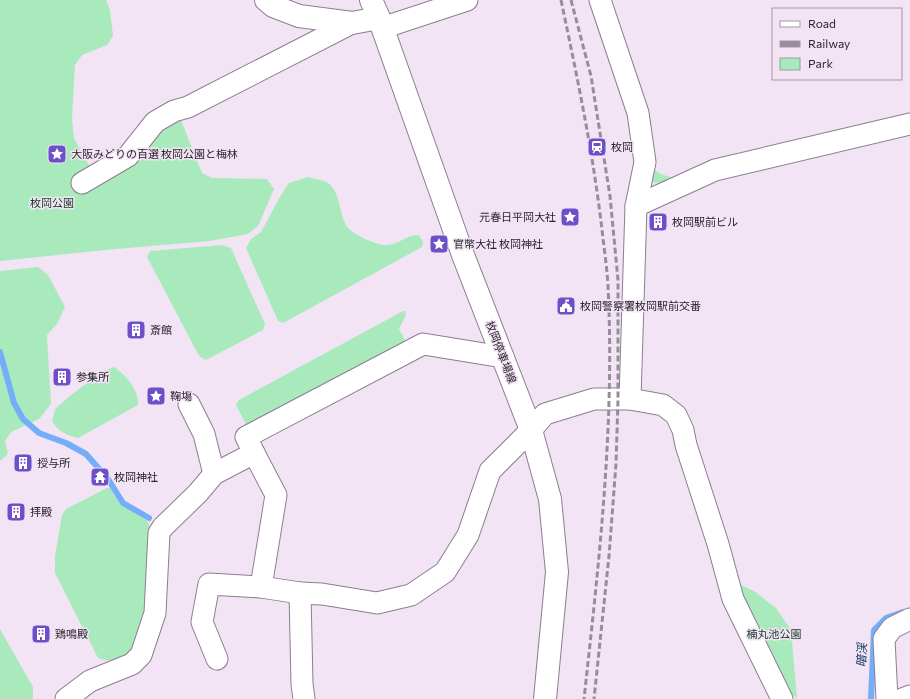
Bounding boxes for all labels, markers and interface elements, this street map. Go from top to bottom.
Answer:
legend [772,8,902,80]
text: Road [808,16,836,30]
text: Railway [808,36,850,50]
text: Park [808,56,834,70]
station icon: 枚岡 [586,136,608,158]
place label: 枚岡 [611,140,633,153]
place icon: 大阪みどりの百選 枚岡公園と梅林 [46,143,68,165]
place label: 大阪みどりの百選 枚岡公園と梅林 [71,147,238,160]
park label: 枚岡公園 [30,196,74,209]
place icon: 元春日平岡大社 [559,206,581,228]
place label: 元春日平岡大社 [479,210,556,223]
building icon: 枚岡駅前ビル [647,211,669,233]
place label: 枚岡駅前ビル [672,215,738,228]
place icon: 官幣大社 枚岡神社 [428,233,450,255]
place label: 官幣大社 枚岡神社 [453,237,543,250]
public building icon: 枚岡警察署枚岡駅前交番 [555,295,577,317]
place label: 枚岡警察署枚岡駅前交番 [580,299,701,312]
building icon: 斎館 [125,319,147,341]
street label: 枚岡停車場線 [484,319,519,385]
place label: 斎館 [150,323,172,336]
building icon: 参集所 [51,366,73,388]
place label: 参集所 [76,370,110,383]
place icon: 鞠塲 [145,385,167,407]
place label: 鞠塲 [170,389,192,402]
building icon: 授与所 [12,452,34,474]
place label: 授与所 [37,456,71,469]
temple icon: 枚岡神社 [89,466,111,488]
place label: 枚岡神社 [114,470,158,483]
building icon: 拝殿 [5,501,27,523]
place label: 拝殿 [30,505,52,518]
building icon: 鶏鳴殿 [30,623,52,645]
place label: 鶏鳴殿 [55,627,88,640]
park label: 楠丸池公園 [747,627,802,640]
water label: 暗渓 [854,641,868,667]

